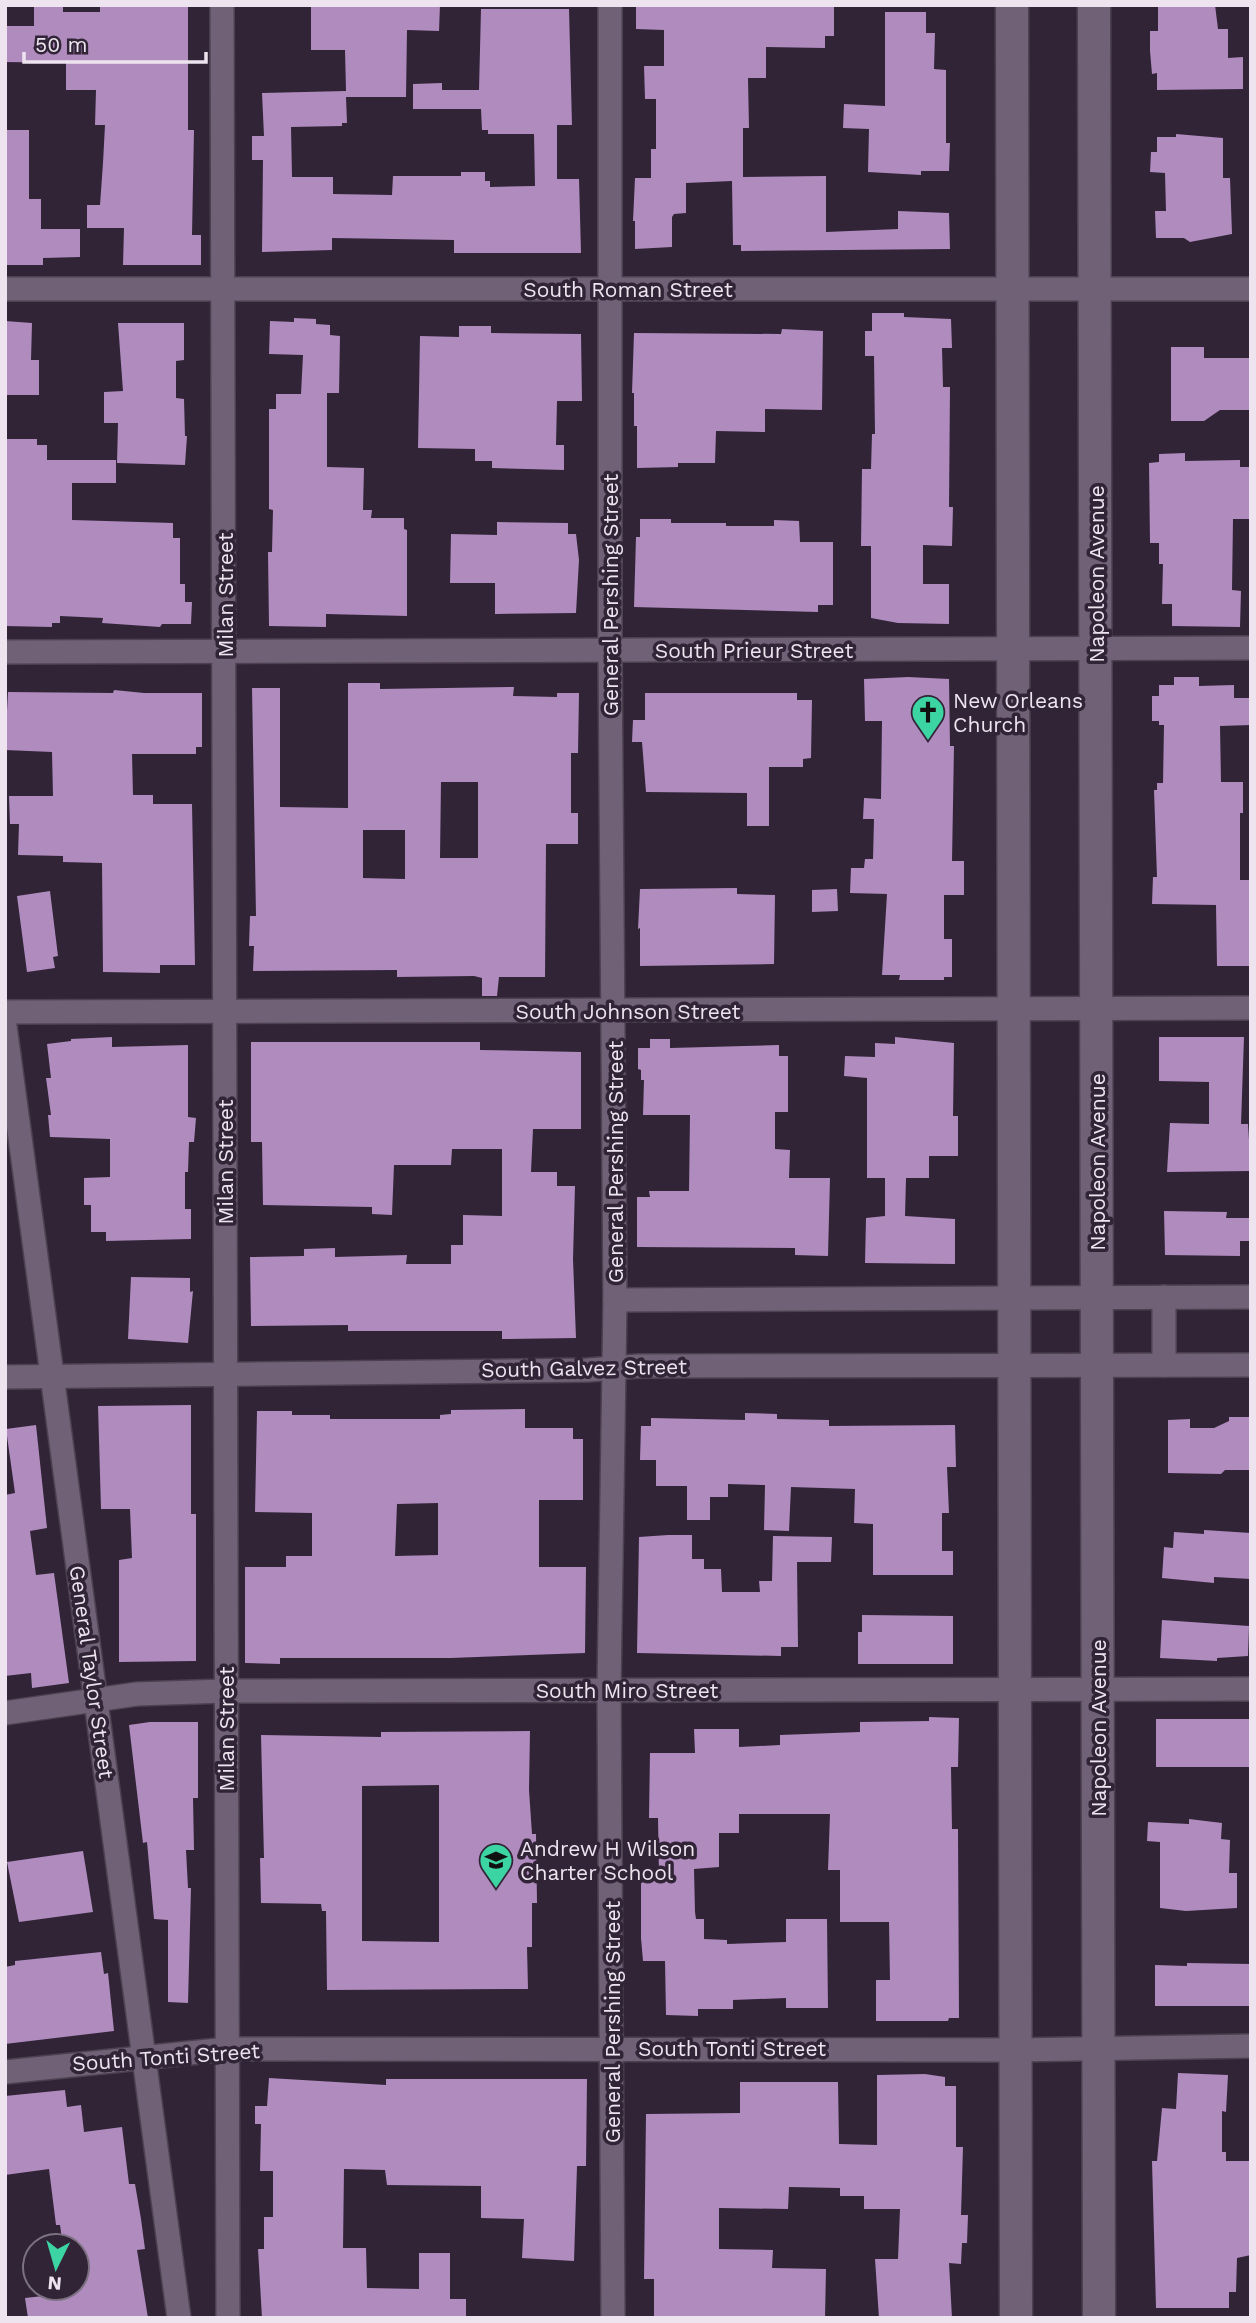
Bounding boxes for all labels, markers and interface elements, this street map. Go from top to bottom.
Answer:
scale bar [24,21,206,65]
text: 50 m [35,32,87,57]
street label: South Roman Street [523,277,733,302]
street label: General Pershing Street [598,474,623,716]
street label: Napoleon Avenue [1084,485,1109,663]
street label: Milan Street [213,532,238,658]
street label: South Prieur Street [655,638,853,663]
place label: New Orleans Church [953,688,1083,737]
church icon: New Orleans Church [909,693,947,742]
street label: South Johnson Street [516,999,741,1024]
street label: General Pershing Street [603,1041,628,1283]
street label: Napoleon Avenue [1085,1073,1110,1251]
street label: Milan Street [213,1099,238,1225]
street label: South Galvez Street [481,1354,687,1382]
street label: General Taylor Street [65,1564,119,1780]
street label: Napoleon Avenue [1086,1639,1111,1817]
street label: Milan Street [214,1666,239,1792]
street label: South Miro Street [536,1678,719,1703]
place label: Andrew H Wilson Charter School [520,1836,695,1885]
school or university icon: Andrew H Wilson Charter School [477,1841,515,1890]
street label: General Pershing Street [600,1901,625,2143]
street label: South Tonti Street [638,2036,826,2061]
street label: South Tonti Street [71,2038,261,2076]
north arrow [21,2232,91,2302]
text: N [47,2271,63,2296]

